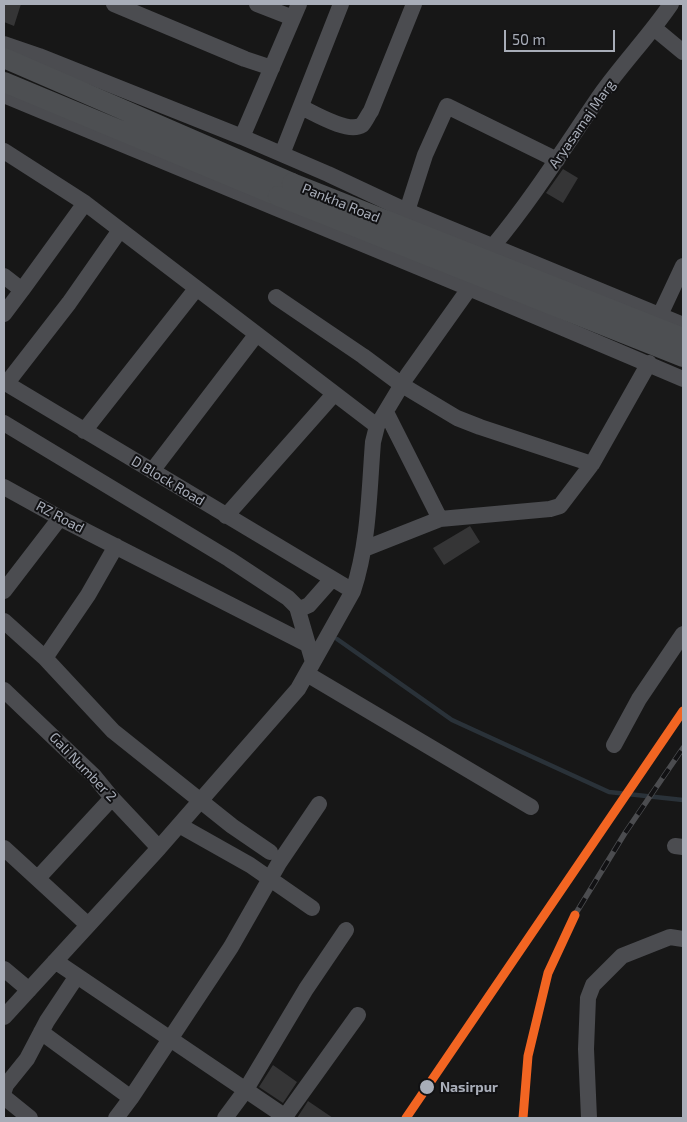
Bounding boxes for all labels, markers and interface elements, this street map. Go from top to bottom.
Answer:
scale bar [507,20,618,52]
text: 50 m [512,30,546,48]
street label: Aryasamaj Marg [545,77,619,171]
street label: Pankha Road [300,180,382,226]
street label: D Block Road [128,453,208,509]
street label: RZ Road [33,497,87,537]
street label: Gali Number 2 [46,729,120,805]
marker: Nasirpur [418,1078,436,1096]
place label: Nasirpur [440,1079,498,1095]

